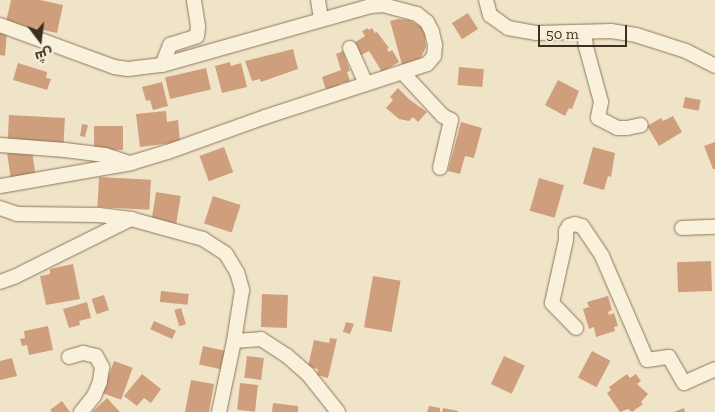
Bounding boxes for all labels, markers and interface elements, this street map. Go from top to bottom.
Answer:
north arrow [15,15,65,65]
scale bar [540,15,629,47]
text: 50 m [546,25,579,43]
text: ش [33,44,55,66]

